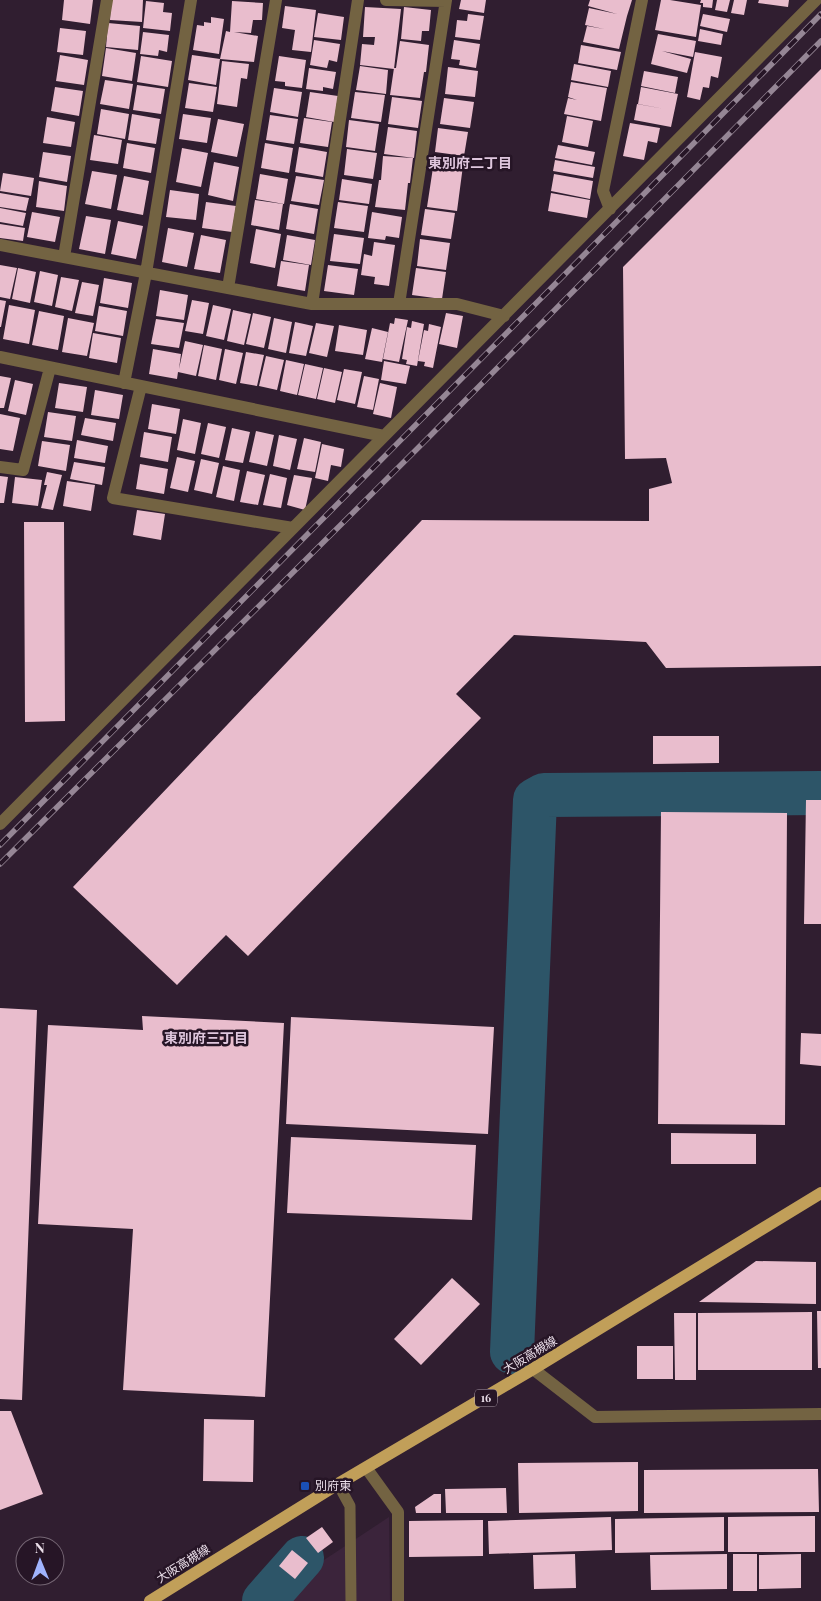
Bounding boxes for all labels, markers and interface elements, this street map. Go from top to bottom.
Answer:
district label: 東別府二丁目 [428,153,512,172]
district label: 東別府三丁目 [164,1028,248,1047]
street label: 大阪高槻線 [500,1332,559,1376]
road number: 16 [475,1390,497,1406]
place label: 別府東 [315,1477,351,1493]
marker: 別府東 [299,1480,311,1492]
north arrow [15,1536,65,1586]
text: N [35,1538,45,1557]
street label: 大阪高槻線 [153,1540,212,1586]

